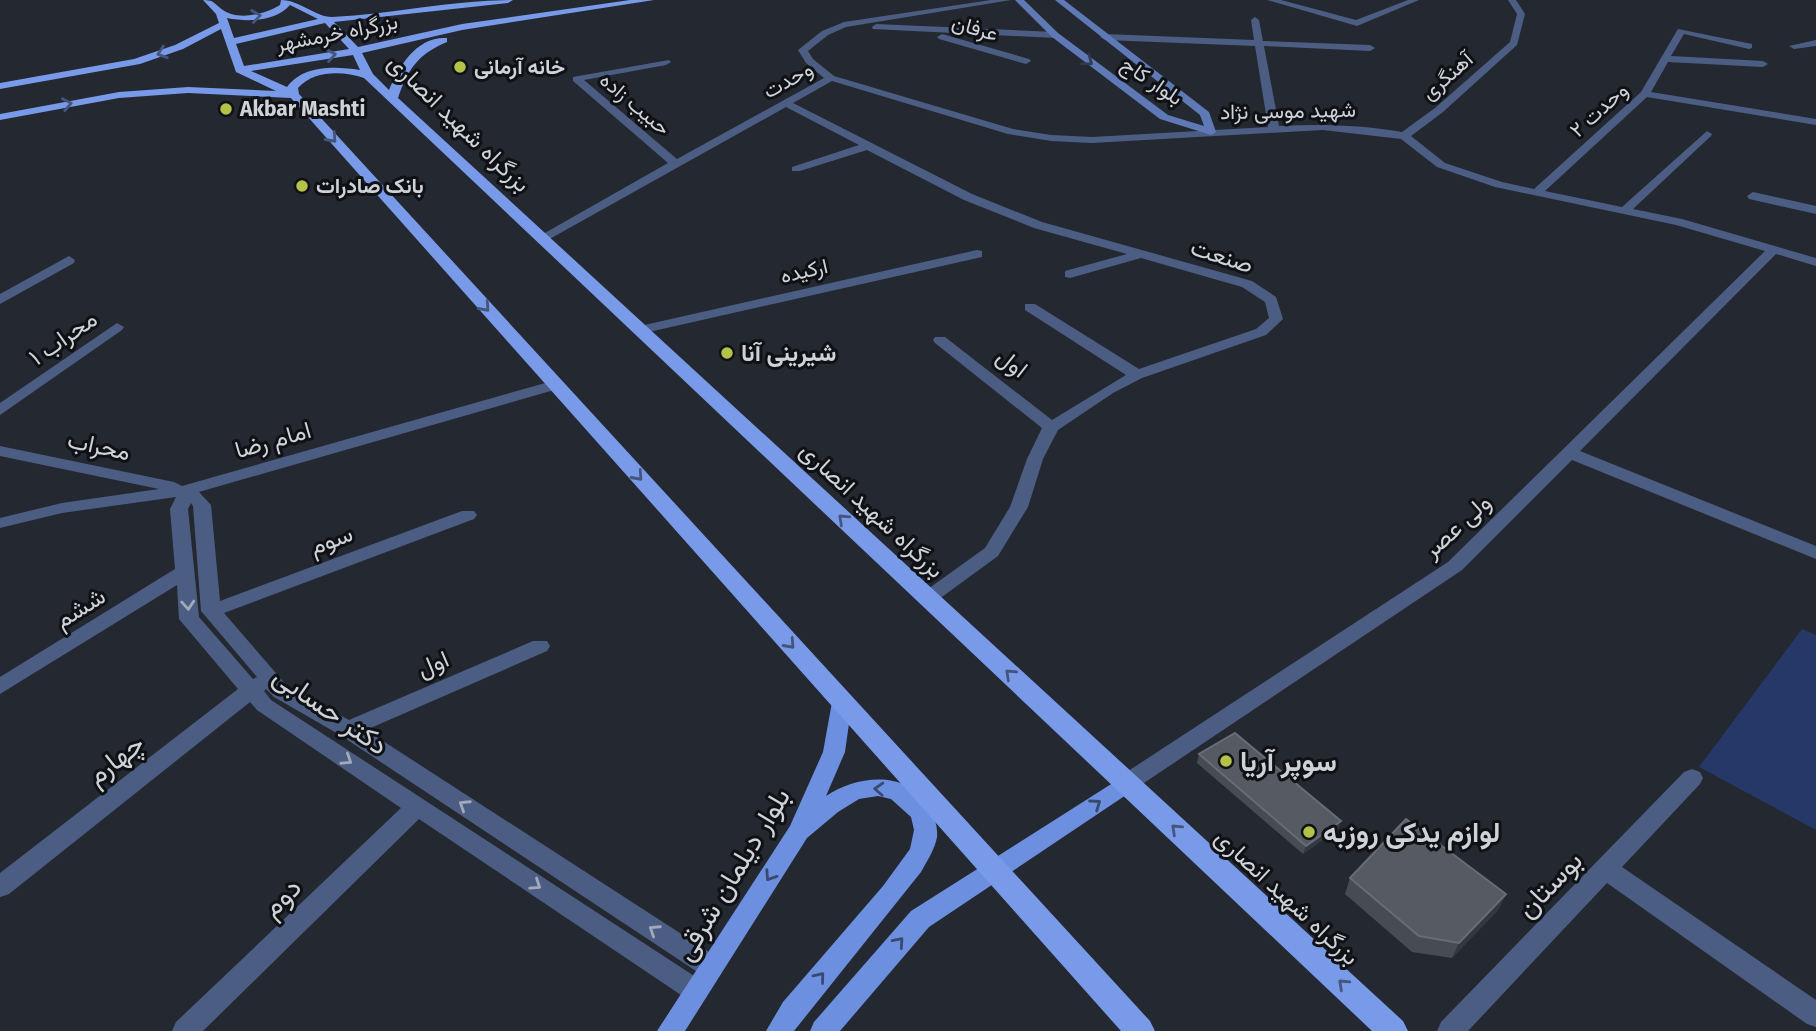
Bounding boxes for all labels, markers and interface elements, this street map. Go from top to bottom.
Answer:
one-way arrow [250,8,262,23]
street label: بزرگراه خرمشهر [273,8,400,58]
street label: عرفان [949,9,1001,47]
one-way arrow [157,45,169,59]
street label: آهنگری [1416,45,1480,106]
one-way arrow [325,48,337,63]
street label: بزرگراه شهید انصاری [381,48,536,199]
street label: بلوار کاج [1116,51,1188,112]
one-way arrow [1081,52,1093,65]
place label: خانه آرمانی [474,54,565,80]
street label: وحدت [759,56,817,104]
marker: خانه آرمانی [452,59,468,75]
street label: حبیب زاده [594,67,676,141]
street label: وحدت ۲ [1564,77,1634,143]
place label: Akbar Mashti [239,96,365,122]
street label: شهید موسی نژاد [1220,97,1356,125]
one-way arrow [61,98,73,113]
marker: Akbar Mashti [218,101,234,117]
one-way arrow [324,130,337,143]
place label: بانک صادرات [316,173,424,199]
marker: بانک صادرات [294,178,310,194]
street label: صنعت [1187,233,1257,279]
street label: ارکیده [778,253,830,289]
one-way arrow [477,299,489,312]
street label: محراب ۱ [24,305,103,372]
place label: شیرینی آنا [741,339,836,368]
street label: اول [990,342,1033,385]
marker: شیرینی آنا [719,345,735,361]
street label: امام رضا [232,416,315,466]
street label: محراب [65,426,133,467]
street label: بزرگراه شهید انصاری [794,436,950,585]
one-way arrow [629,467,642,480]
street label: ولی عصر [1416,488,1497,565]
one-way arrow [838,515,851,528]
street label: سوم [306,519,357,563]
street label: ششم [50,582,112,636]
one-way arrow [180,600,195,611]
one-way arrow [782,636,794,649]
street label: اول [413,645,453,684]
street label: دکتر حسابی [266,659,394,763]
one-way arrow [1005,670,1018,683]
street label: چهارم [80,727,152,794]
place label: سوپر آریا [1240,745,1337,781]
one-way arrow [339,751,352,764]
marker: سوپر آریا [1218,753,1234,769]
one-way arrow [873,781,884,796]
street label: بلوار دیلمان شرقی [668,782,798,967]
one-way arrow [1088,799,1101,812]
one-way arrow [459,801,472,814]
place label: لوازم یدکی روزبه [1323,816,1500,851]
street label: بزرگراه شهید انصاری [1209,823,1365,972]
marker: لوازم یدکی روزبه [1301,824,1317,840]
one-way arrow [1171,825,1184,838]
street label: بوستان [1510,844,1590,925]
one-way arrow [766,868,779,881]
street label: دوم [255,871,309,925]
one-way arrow [529,877,542,890]
one-way arrow [649,926,662,938]
one-way arrow [891,938,903,951]
one-way arrow [812,972,825,984]
one-way arrow [1338,980,1351,993]

